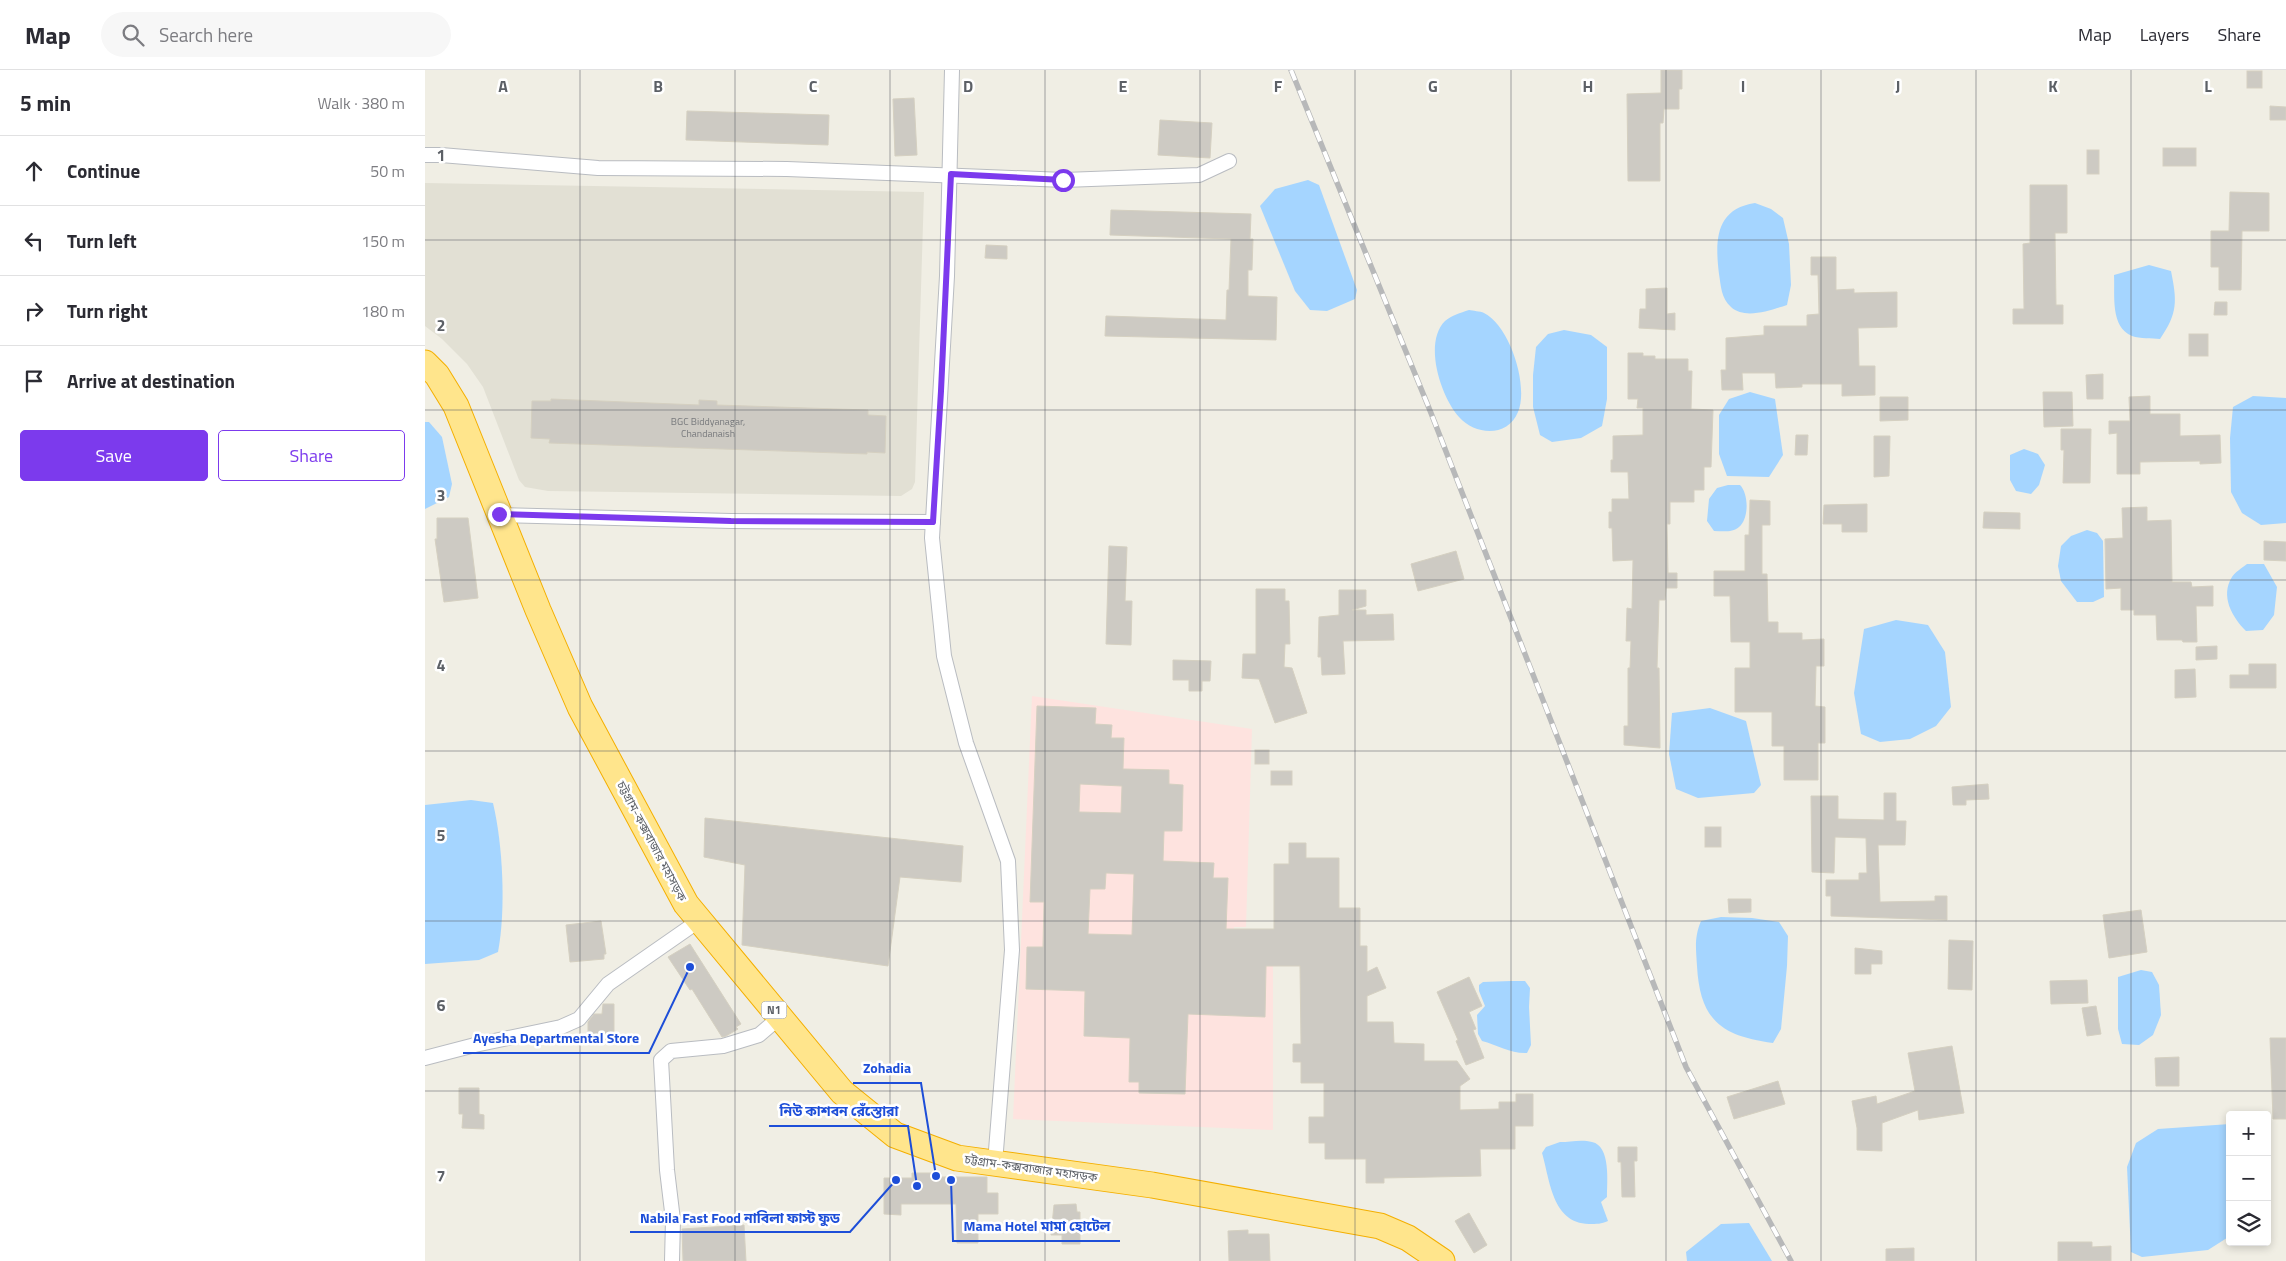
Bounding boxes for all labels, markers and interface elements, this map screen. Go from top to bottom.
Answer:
search box [101,12,451,57]
text: Map [25,17,71,53]
text: Search here [159,20,253,49]
icon: search [119,21,147,49]
text: Map [2078,21,2112,48]
text: Layers [2140,21,2189,48]
text: Share [2217,21,2261,48]
text: A [498,74,508,98]
text: B [653,74,663,98]
text: C [809,74,818,98]
text: D [963,74,973,98]
text: E [1119,74,1128,98]
text: F [1274,74,1283,98]
text: G [1428,74,1438,98]
text: H [1583,74,1593,98]
text: I [1741,74,1745,98]
text: J [1896,74,1900,98]
text: K [2048,74,2058,98]
text: L [2204,74,2212,98]
text: 5 min [20,87,71,119]
text: Walk · 380 m [317,91,405,115]
text: 1 [437,143,445,167]
text: Continue [67,156,140,185]
icon: ahead [20,157,48,185]
text: 50 m [370,159,405,183]
route start [1052,169,1075,192]
text: Turn left [67,226,137,255]
icon: left [20,227,48,255]
text: 150 m [361,229,405,253]
text: Turn right [67,296,148,325]
icon: right [20,297,48,325]
text: 180 m [361,299,405,323]
text: 2 [437,313,445,337]
text: Arrive at destination [67,366,235,395]
icon: arrive [20,367,48,395]
house number: BGC Biddyanagar, Chandanaish [671,414,745,441]
button: Save [20,430,208,481]
button: Share [218,430,405,481]
text: 3 [437,483,445,507]
route end [488,503,511,526]
text: 4 [437,653,446,677]
street label: চট্টগ্রাম-কক্সবাজার মহাসড়ক [612,776,692,905]
text: 5 [437,823,446,847]
text: 6 [437,993,446,1017]
road number: N1 [761,1002,787,1018]
callout: Ayesha Departmental Store [463,1024,649,1053]
text: Ayesha Departmental Store [473,1027,639,1048]
callout: Zohadia [853,1054,921,1083]
text: Zohadia [863,1057,911,1078]
callout: নিউ কাশবন রেঁস্তোরা [769,1097,908,1126]
text: নিউ কাশবন রেঁস্তোরা [779,1100,900,1121]
map controls [2226,1111,2271,1246]
button: + [2226,1111,2271,1156]
street label: চট্টগ্রাম-কক্সবাজার মহাসড়ক [962,1149,1099,1187]
button: − [2226,1156,2271,1201]
text: 7 [437,1164,445,1188]
button: layers [2226,1201,2271,1246]
callout: Nabila Fast Food নাবিলা ফাস্ট ফুড [630,1203,850,1232]
text: Nabila Fast Food নাবিলা ফাস্ট ফুড [640,1207,841,1228]
callout: Mama Hotel মামা হোটেল [953,1212,1120,1241]
text: Mama Hotel মামা হোটেল [964,1215,1111,1236]

